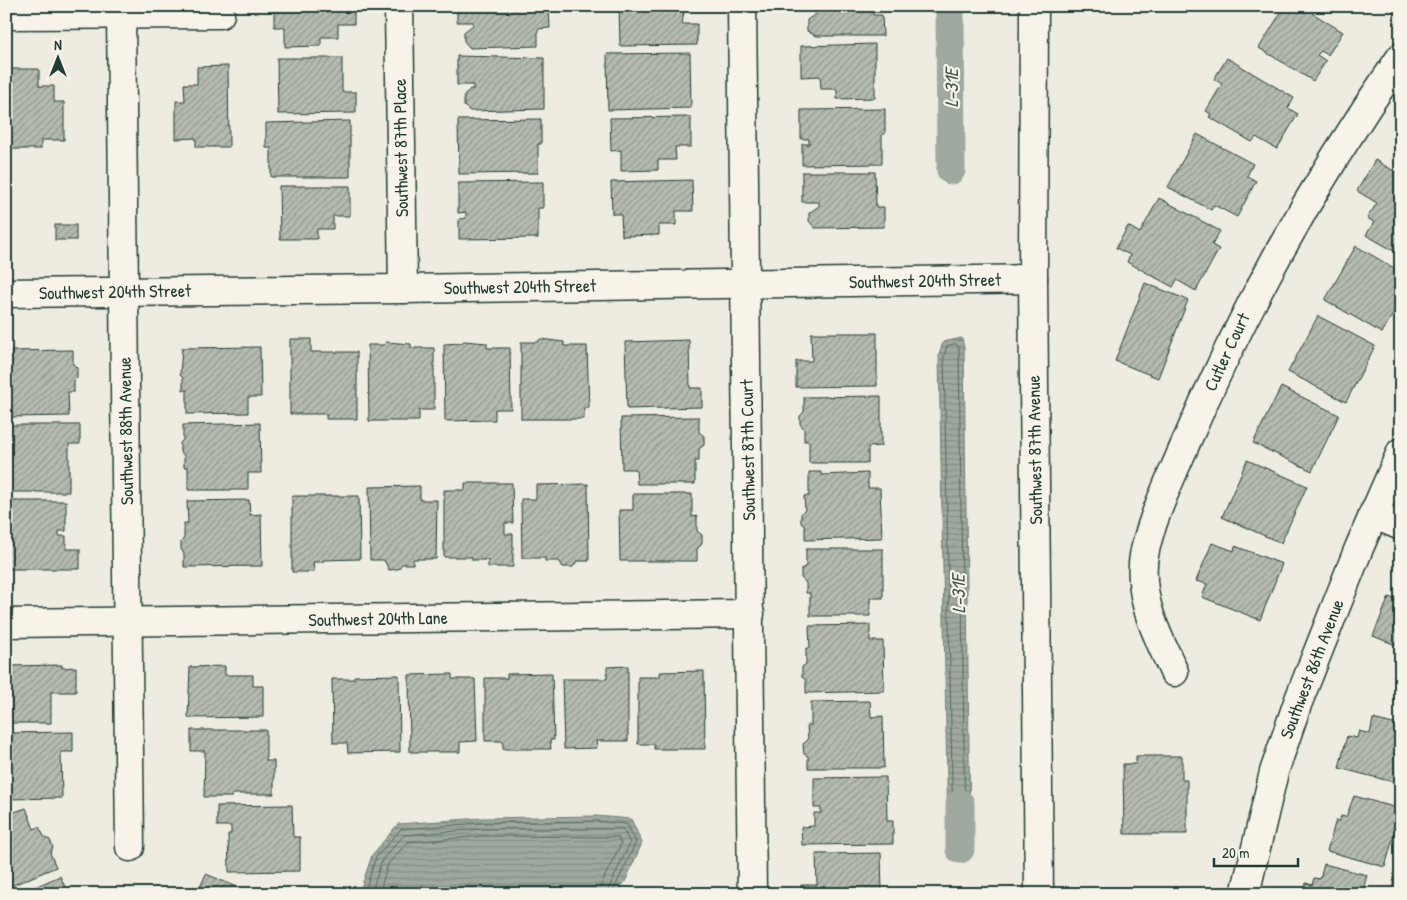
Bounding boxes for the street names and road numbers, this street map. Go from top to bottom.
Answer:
street label: Southwest 87th Place [387,79,414,217]
street label: Southwest 204th Street [849,267,1002,294]
street label: Southwest 204th Street [444,273,597,300]
street label: Southwest 204th Street [39,278,192,305]
street label: Cutler Court [1198,308,1256,395]
street label: Southwest 88th Avenue [112,357,139,505]
street label: Southwest 87th Avenue [1021,375,1048,525]
street label: Southwest 87th Court [734,378,761,521]
street label: Southwest 86th Avenue [1273,595,1350,742]
street label: Southwest 204th Lane [308,605,448,632]

